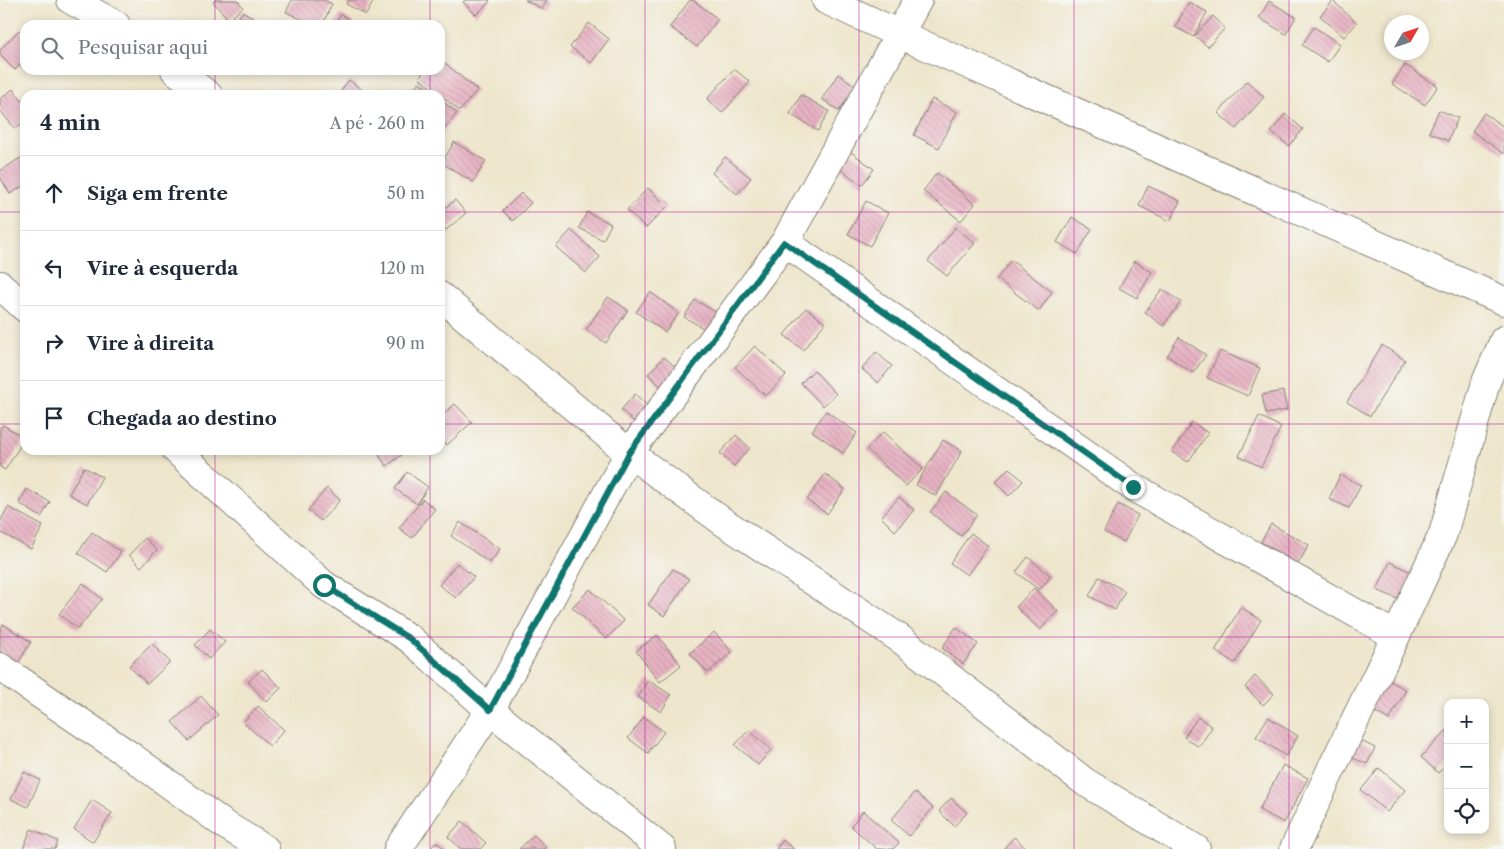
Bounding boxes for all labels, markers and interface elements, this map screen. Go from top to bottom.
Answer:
north arrow [1384,15,1429,60]
search box [20,20,445,75]
icon: search [38,34,66,62]
text: Pesquisar aqui [78,36,208,59]
text: 4 min [40,110,101,135]
text: A pé · 260 m [330,113,425,133]
icon: ahead [40,179,68,207]
text: Siga em frente [87,182,228,205]
text: 50 m [387,183,425,203]
icon: left [40,254,68,282]
text: Vire à esquerda [87,257,238,280]
text: 120 m [380,258,425,278]
icon: right [40,329,68,357]
text: Vire à direita [87,332,214,355]
text: 90 m [386,333,425,353]
icon: arrive [40,404,68,432]
text: Chegada ao destino [87,407,277,430]
route end [1122,476,1145,499]
route start [313,574,336,597]
map controls [1444,699,1489,834]
button: + [1444,699,1489,744]
button: − [1444,744,1489,789]
button: locate [1444,789,1489,834]

